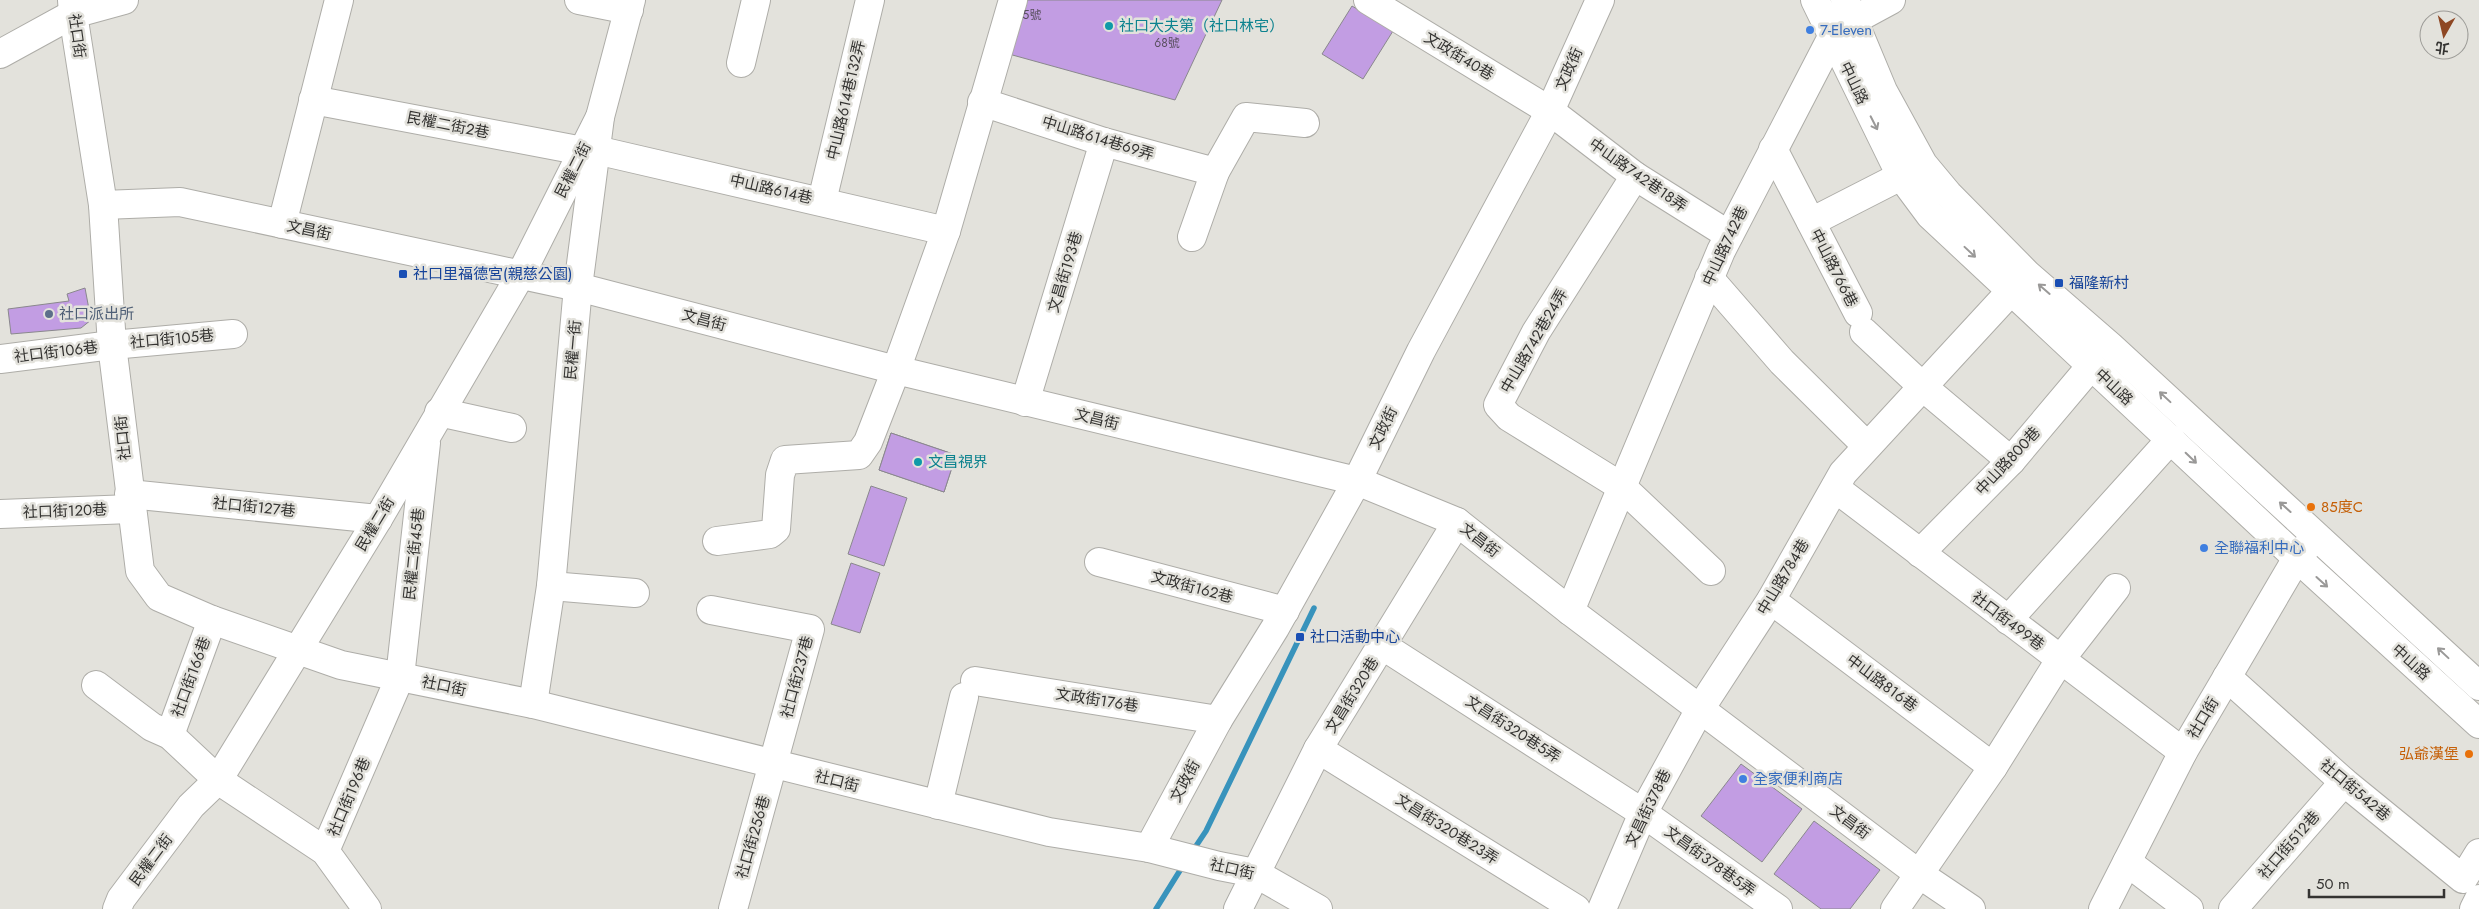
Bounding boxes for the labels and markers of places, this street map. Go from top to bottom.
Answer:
place label: 社口大夫第（社口林宅） [1119,15,1284,37]
place label: 7-Eleven [1820,19,1872,41]
marker: 社口大夫第（社口林宅） [1103,20,1115,32]
marker: 7-Eleven [1804,24,1816,36]
place label: 社口里福德宮(親慈公園) [413,263,572,285]
marker: 社口里福德宮(親慈公園) [397,268,409,280]
place label: 福隆新村 [2069,272,2129,294]
marker: 福隆新村 [2053,277,2065,289]
place label: 社口派出所 [59,303,134,325]
marker: 社口派出所 [43,308,55,320]
place label: 文昌視界 [928,451,988,473]
marker: 文昌視界 [912,456,924,468]
place label: 85度C [2321,496,2363,518]
marker: 85度C [2305,501,2317,513]
place label: 全聯福利中心 [2214,537,2304,559]
marker: 全聯福利中心 [2198,542,2210,554]
place label: 社口活動中心 [1310,626,1400,648]
marker: 社口活動中心 [1294,631,1306,643]
place label: 弘爺漢堡 [2399,743,2459,765]
marker: 弘爺漢堡 [2463,748,2475,760]
place label: 全家便利商店 [1753,768,1843,790]
marker: 全家便利商店 [1737,773,1749,785]

